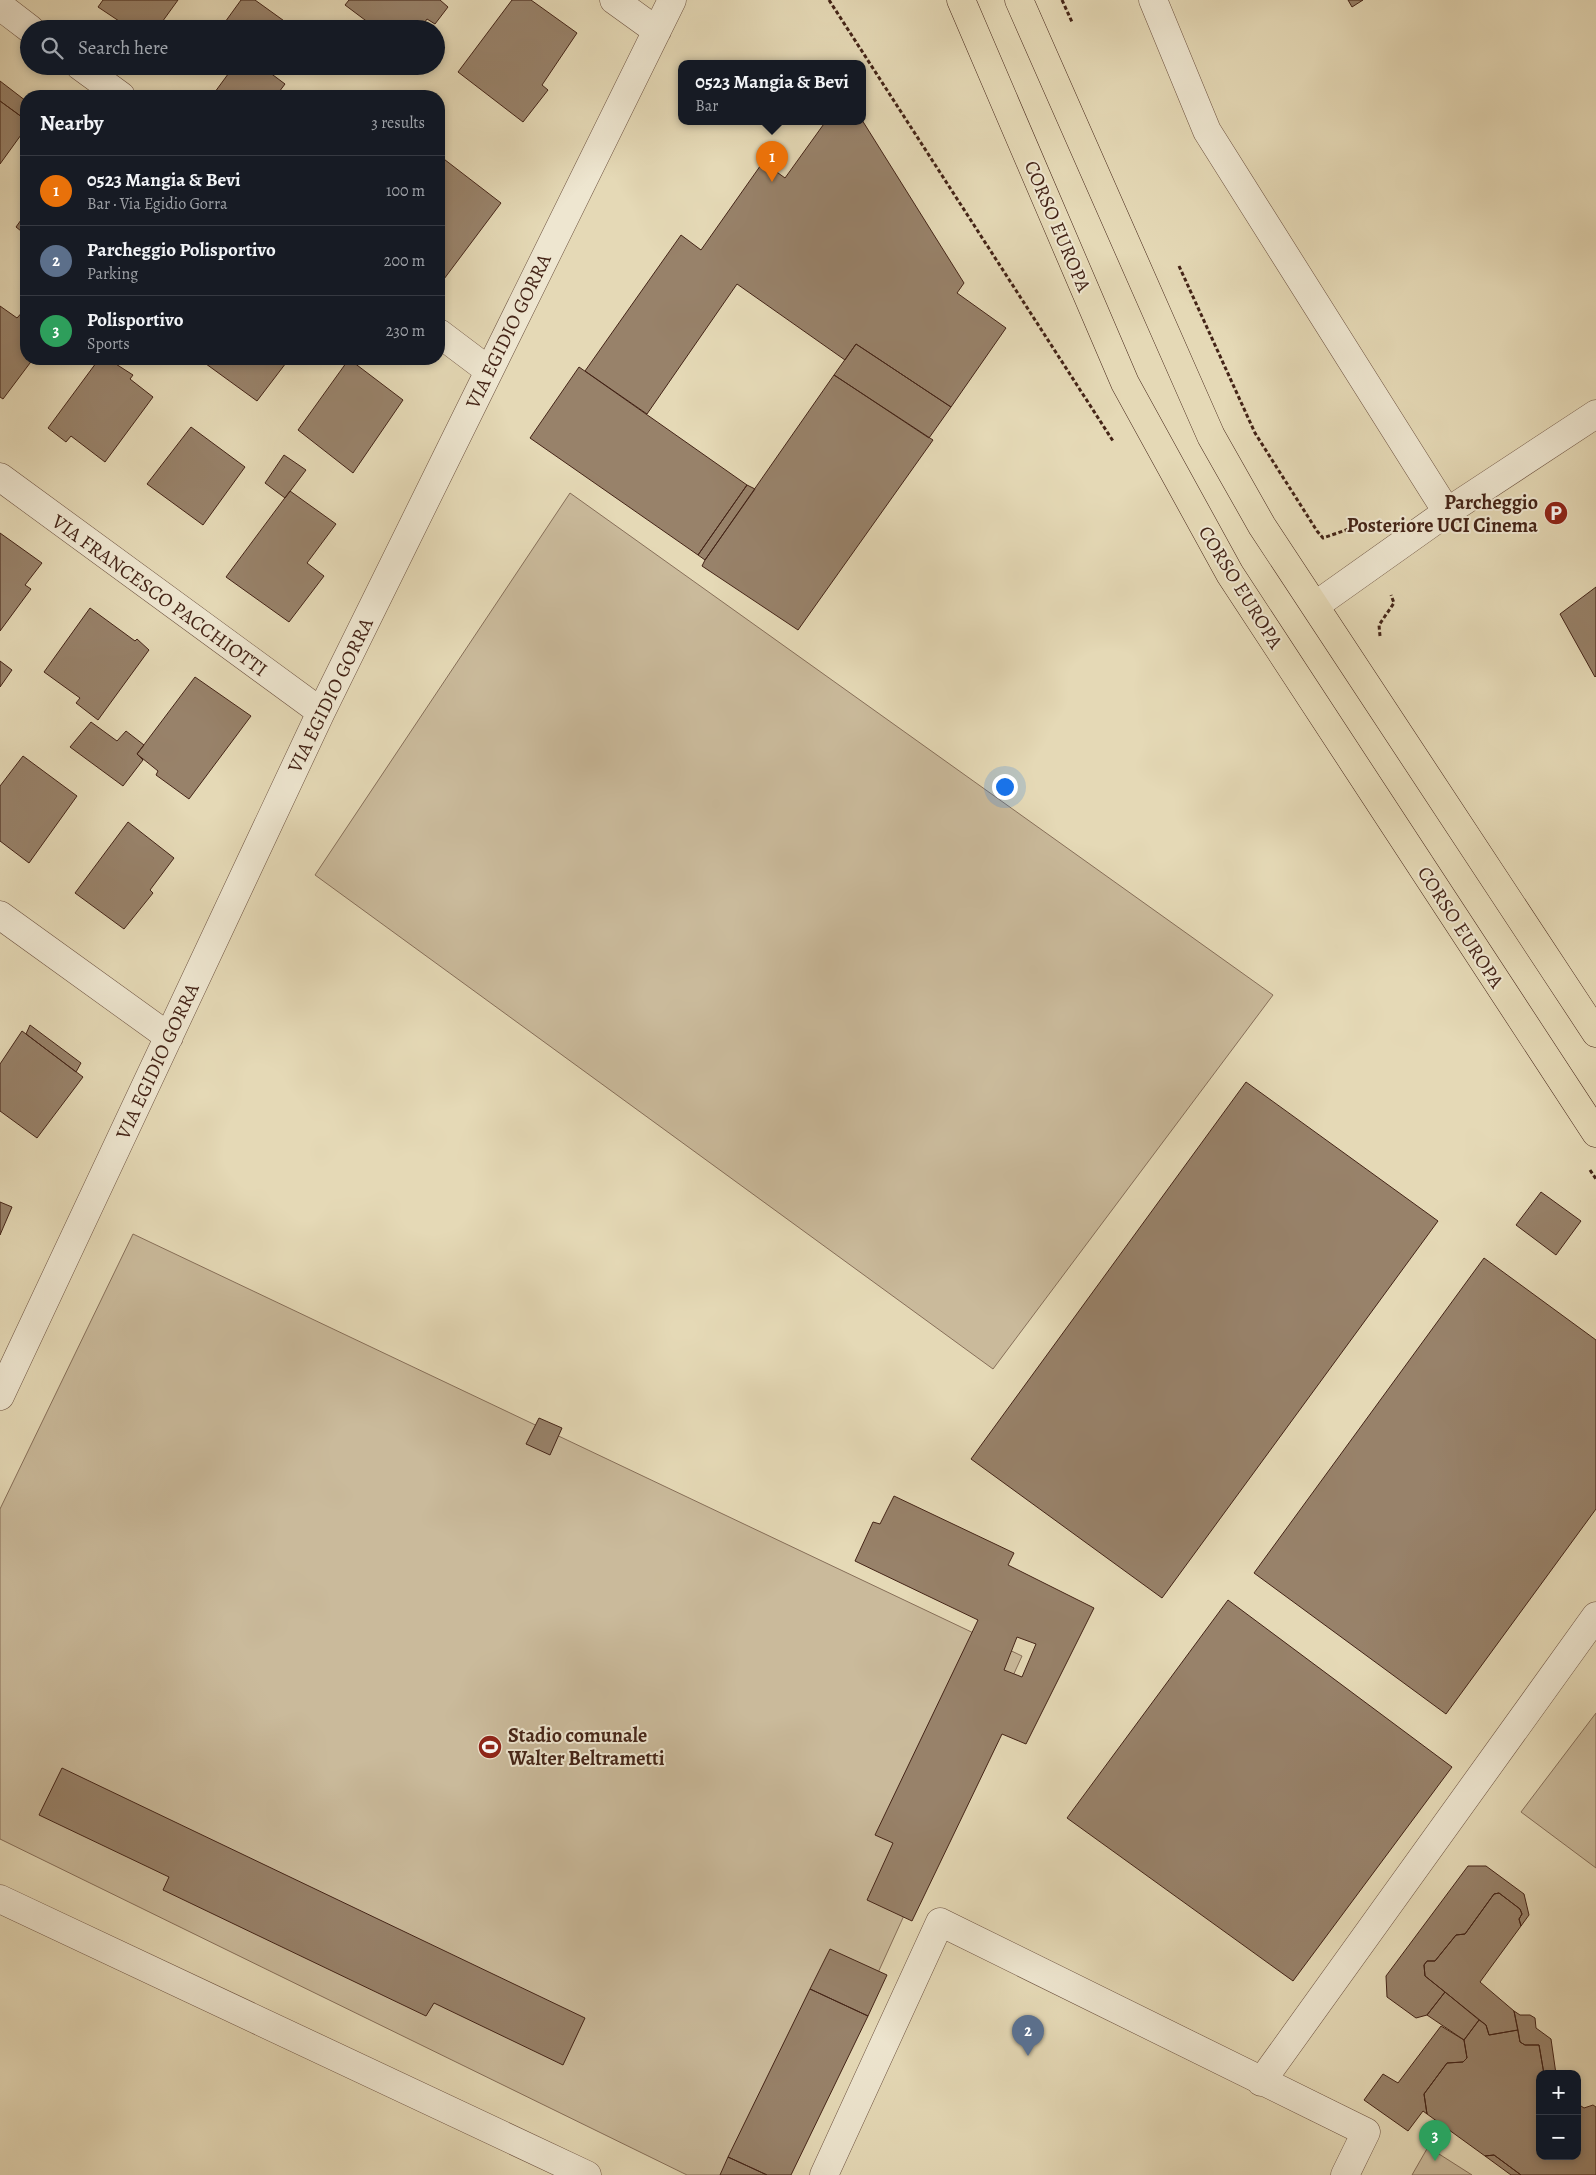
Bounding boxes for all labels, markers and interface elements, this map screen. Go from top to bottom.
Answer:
search box [20,20,445,75]
icon: search [38,34,66,62]
text: Search here [78,35,168,61]
popup [678,60,866,125]
text: 0523 Mangia & Bevi [695,69,849,95]
text: Bar [695,95,718,117]
text: Nearby [40,109,103,137]
text: 3 results [371,112,425,134]
pin: 1 [756,141,788,182]
street label: CORSO EUROPA [1018,156,1097,296]
text: 0523 Mangia & Bevi [87,167,241,193]
text: 1 [53,180,59,202]
text: 100 m [386,180,425,202]
text: Bar · Via Egidio Gorra [87,193,227,215]
text: Parcheggio Polisportivo [87,237,276,263]
street label: VIA EGIDIO GORRA [459,249,558,414]
text: 2 [52,250,60,272]
text: 200 m [384,250,425,272]
text: Parking [87,263,138,285]
text: Polisportivo [87,307,183,333]
text: 3 [53,320,59,342]
text: 230 m [386,320,425,342]
text: Sports [87,333,130,355]
place label: Parcheggio Posteriore UCI Cinema [1347,489,1538,539]
parking icon: Parcheggio Posteriore UCI Cinema [1543,500,1569,526]
street label: VIA FRANCESCO PACCHIOTTI [46,507,273,683]
street label: CORSO EUROPA [1192,521,1289,654]
street label: VIA EGIDIO GORRA [281,613,380,778]
your location [992,774,1018,800]
street label: CORSO EUROPA [1411,861,1510,994]
street label: VIA EGIDIO GORRA [109,979,206,1145]
place label: Stadio comunale Walter Beltrametti [507,1722,665,1772]
sports icon: Stadio comunale Walter Beltrametti [477,1734,503,1760]
pin: 2 [1012,2015,1044,2056]
map controls [1536,2070,1581,2160]
button: + [1536,2070,1581,2115]
button: − [1536,2115,1581,2160]
pin: 3 [1419,2120,1451,2161]

